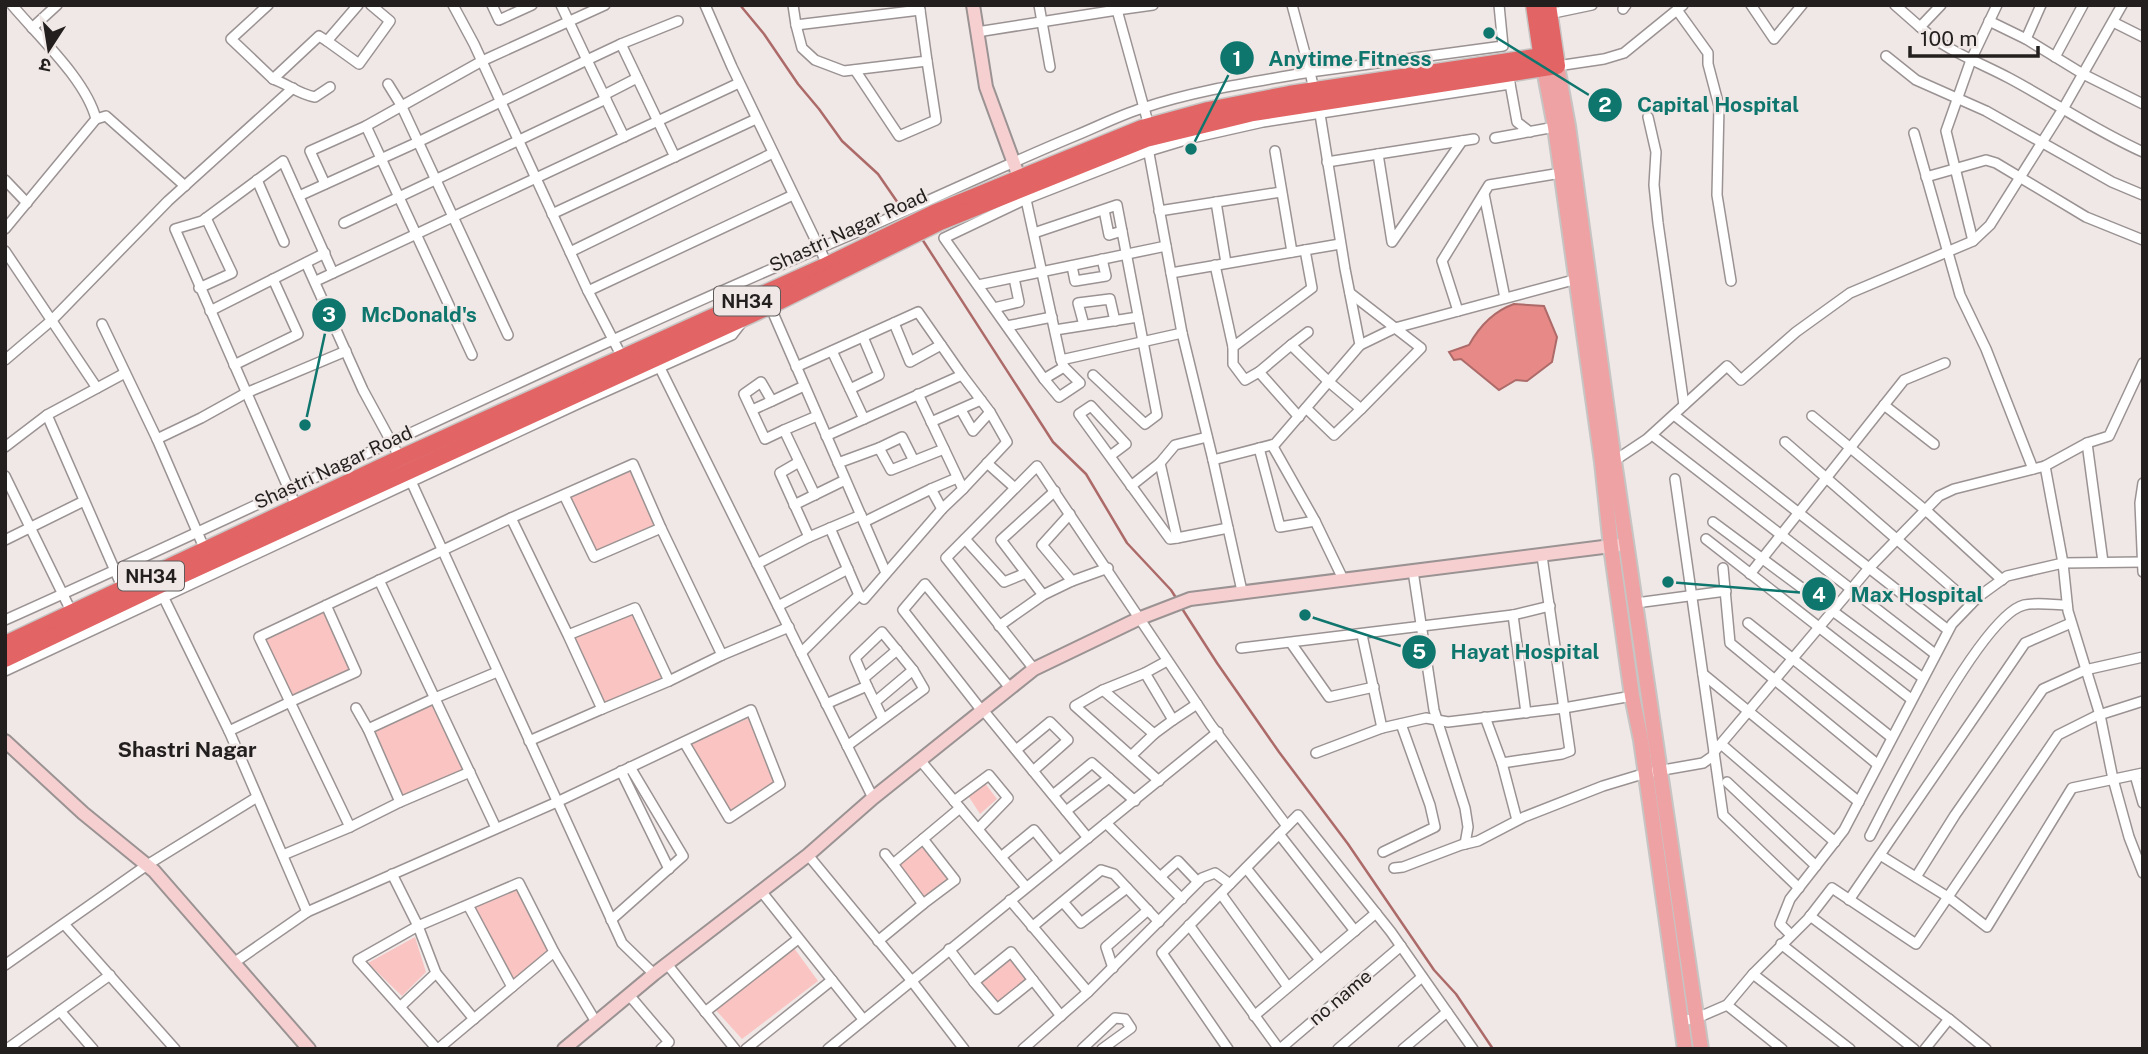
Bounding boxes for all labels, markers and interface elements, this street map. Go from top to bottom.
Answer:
north arrow [14,14,84,84]
scale bar [1910,14,2038,58]
text: 100 m [1920,26,1977,51]
callout: Anytime Fitness [1219,37,1446,79]
text: 1 [1233,46,1242,71]
text: Anytime Fitness [1268,46,1432,71]
text: उ [37,54,53,78]
callout: Capital Hospital [1588,84,1813,126]
text: 2 [1598,92,1612,117]
text: Capital Hospital [1637,92,1799,117]
street label: Shastri Nagar Road [766,184,930,276]
road number: NH34 [714,286,780,316]
callout: McDonald's [312,294,491,336]
text: 3 [322,302,336,327]
text: McDonald's [361,302,477,327]
street label: Shastri Nagar Road [251,421,415,513]
road number: NH34 [118,562,184,590]
callout: Max Hospital [1802,573,1997,615]
text: 4 [1812,582,1826,607]
text: Max Hospital [1851,582,1984,607]
callout: Hayat Hospital [1401,631,1613,673]
text: 5 [1412,639,1426,664]
text: Hayat Hospital [1451,639,1600,664]
district label: Shastri Nagar [117,737,257,762]
street label: no name [1304,965,1376,1029]

